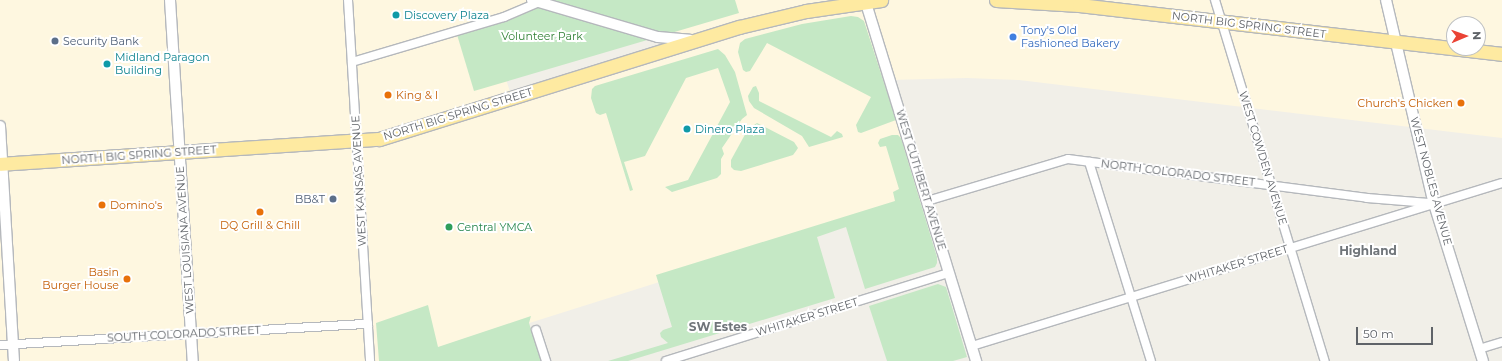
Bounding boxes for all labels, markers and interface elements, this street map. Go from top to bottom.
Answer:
place label: Discovery Plaza [404,8,489,22]
street label: NORTH BIG SPRING STREET [1171,9,1327,41]
marker: Discovery Plaza [391,10,401,20]
north arrow [1446,16,1486,56]
place label: Tony's Old Fashioned Bakery [1021,24,1119,50]
park label: Volunteer Park [501,29,583,43]
text: N [1470,31,1484,40]
marker: Tony's Old Fashioned Bakery [1008,32,1018,42]
place label: Security Bank [63,34,139,48]
marker: Security Bank [50,36,60,46]
place label: Midland Paragon Building [115,51,210,77]
marker: Midland Paragon Building [102,59,112,69]
street label: NORTH BIG SPRING STREET [382,85,534,143]
place label: King & I [396,88,438,102]
street label: WEST COWDEN AVENUE [1236,89,1290,227]
marker: King & I [383,90,393,100]
place label: Church's Chicken [1357,96,1453,110]
marker: Church's Chicken [1456,98,1466,108]
street label: WEST CUTHBERT AVENUE [893,108,949,252]
street label: WEST KANSAS AVENUE [349,115,369,247]
street label: WEST NOBLES AVENUE [1407,115,1455,247]
place label: Dinero Plaza [695,122,765,136]
marker: Dinero Plaza [682,124,692,134]
street label: NORTH BIG SPRING STREET [61,143,217,167]
street label: NORTH COLORADO STREET [1100,157,1256,189]
street label: WEST LOUISIANA AVENUE [173,166,197,314]
place label: BB&T [295,192,325,206]
marker: BB&T [328,194,338,204]
place label: Domino's [110,198,162,212]
marker: Domino's [97,200,107,210]
marker: DQ Grill & Chill [255,207,265,217]
place label: DQ Grill & Chill [220,218,300,232]
place label: Central YMCA [457,220,532,234]
marker: Central YMCA [444,222,454,232]
street label: WHITAKER STREET [1184,242,1290,286]
district label: Highland [1339,244,1397,258]
place label: Basin Burger House [42,266,119,292]
marker: Basin Burger House [122,274,132,284]
street label: WHITAKER STREET [754,295,860,339]
scale bar [1358,319,1435,345]
district label: SW Estes [689,320,747,334]
street label: SOUTH COLORADO STREET [107,323,261,345]
text: 50 m [1363,326,1394,341]

